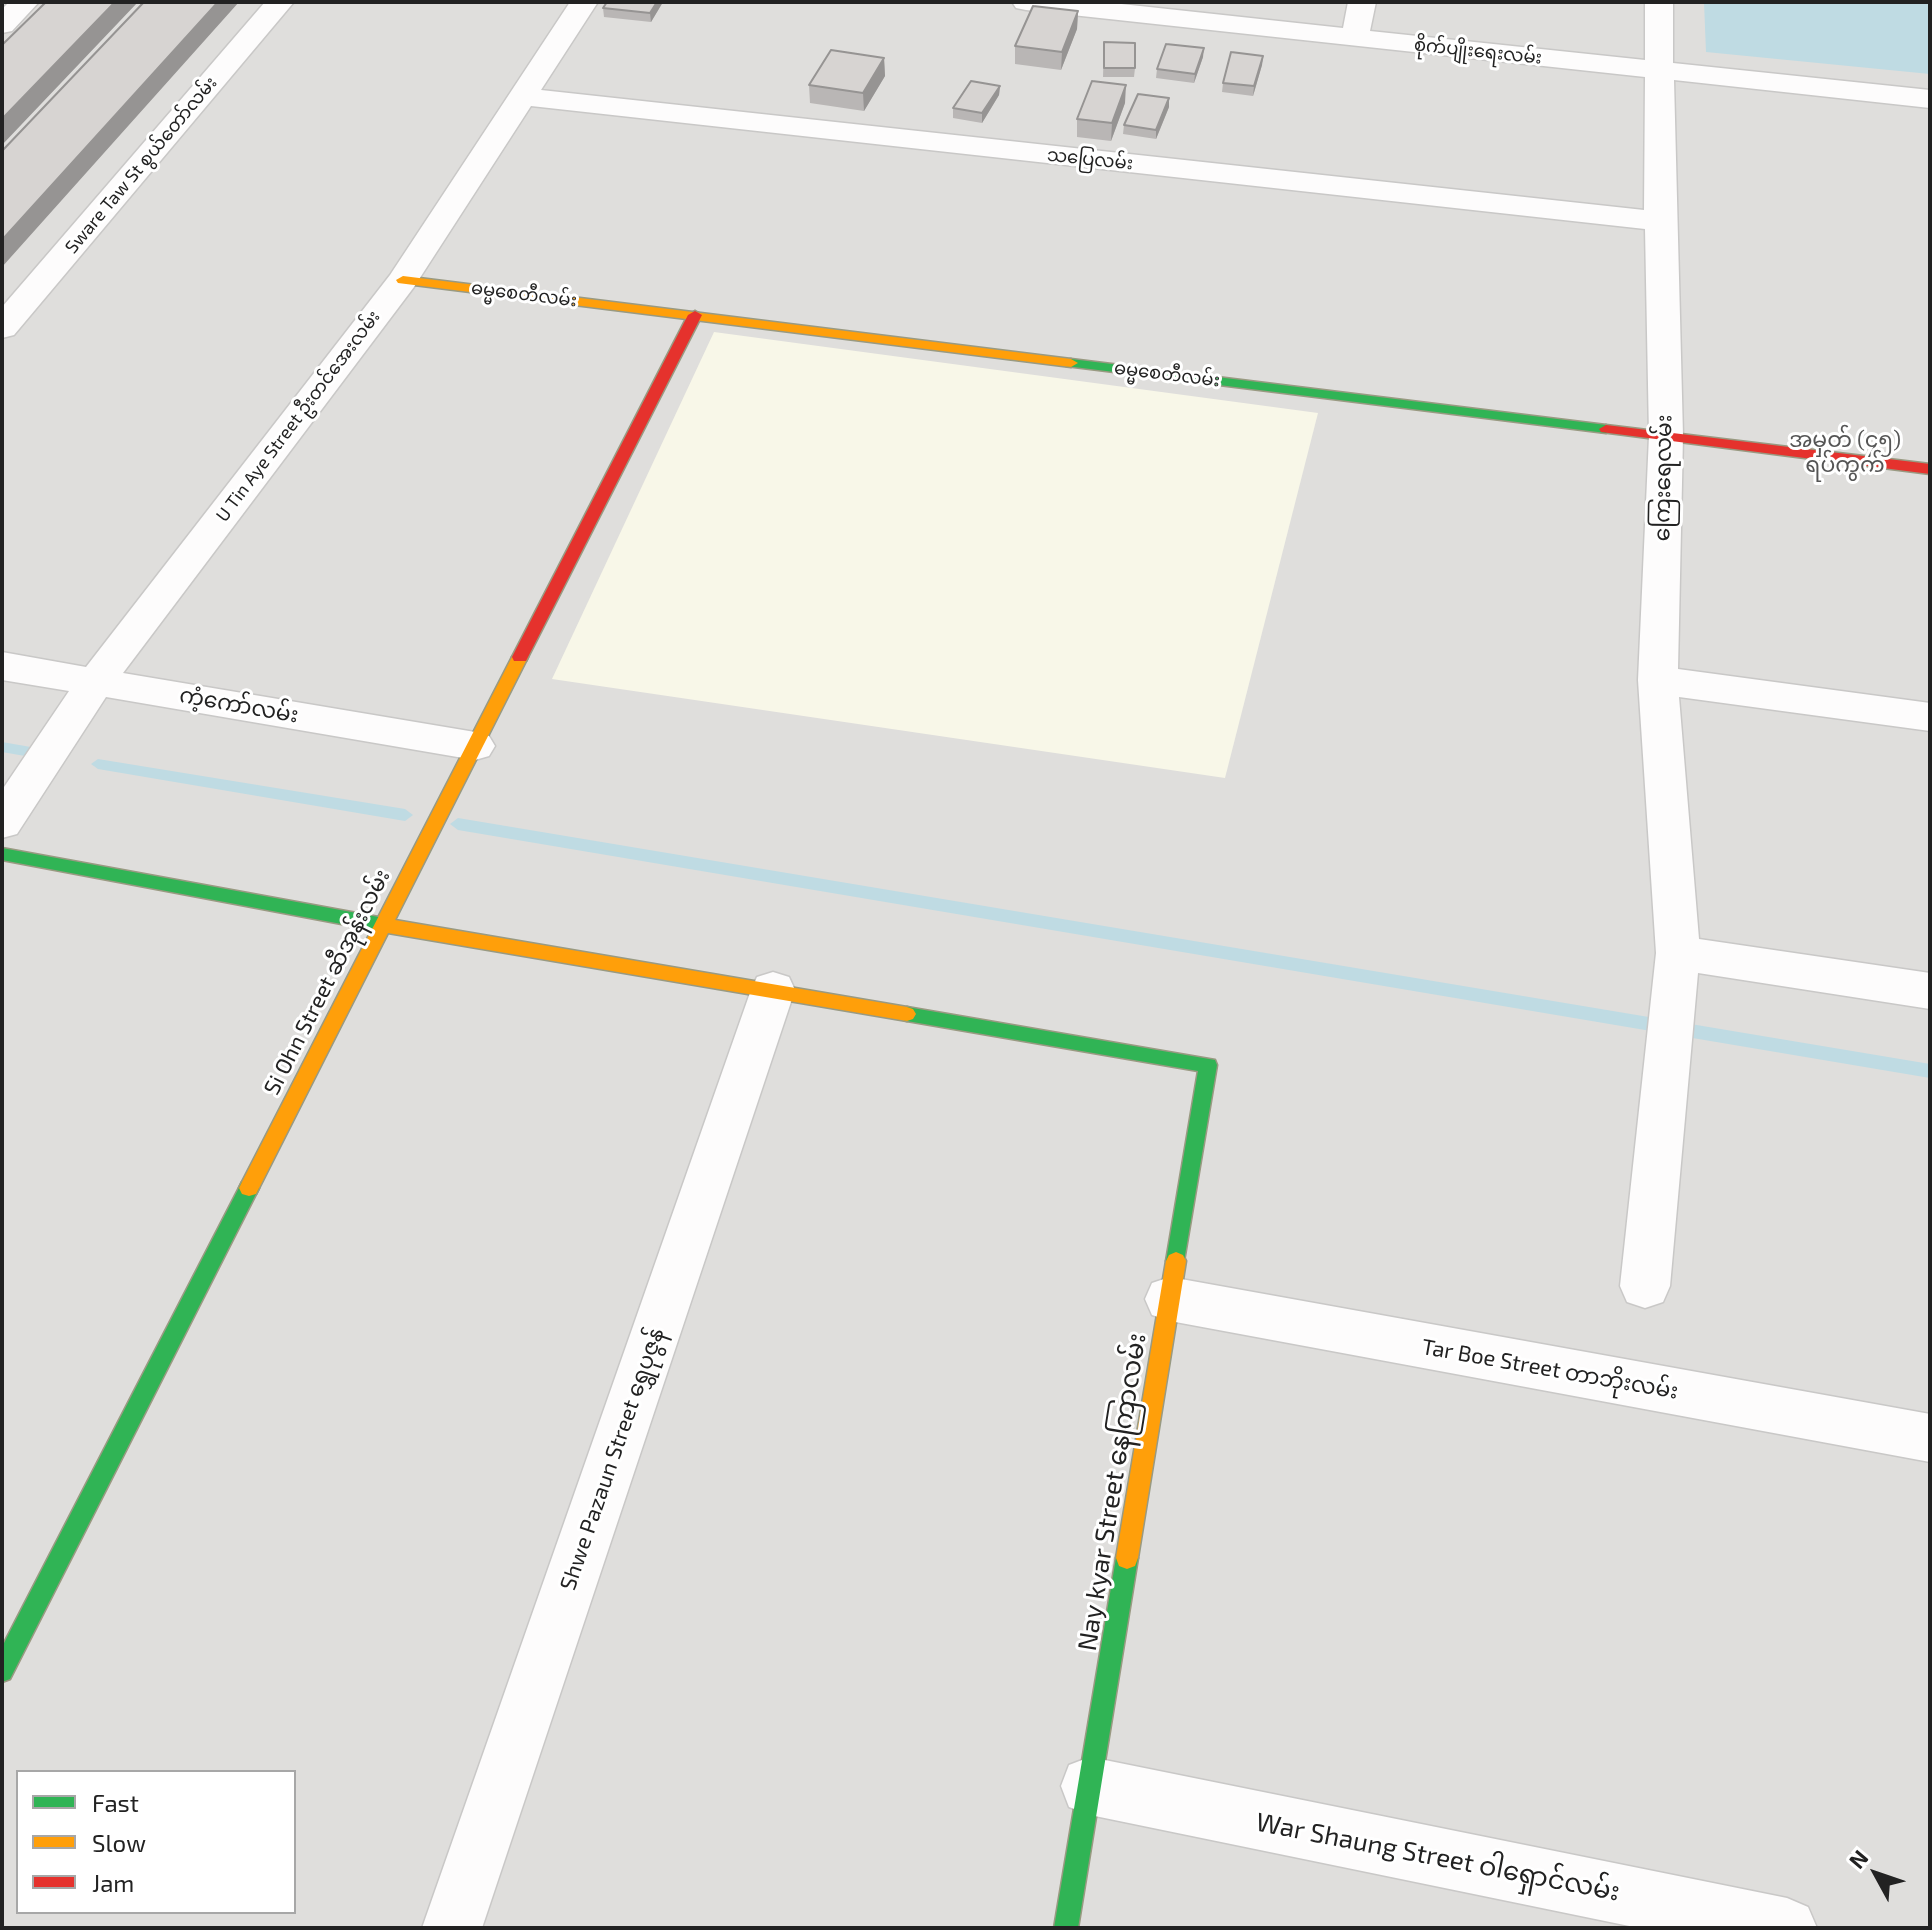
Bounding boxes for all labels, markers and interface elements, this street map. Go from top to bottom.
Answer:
street label: စိုက်ပျိုးရေးလမ်း [1413,34,1543,68]
street label: Sware Taw St စွယ်တော်လမ်း [61,72,221,258]
street label: သပြေလမ်း [1046,144,1134,174]
street label: ဓမ္မစေတီလမ်း [470,277,578,311]
street label: U Tin Aye Street ဦးတင်အေးလမ်း [212,306,384,526]
street label: ဓမ္မစေတီလမ်း [1113,357,1221,391]
street label: ကြေးရေလမ်း [1649,414,1677,542]
district label: အမှတ် (၄၅) ရပ်ကွက် [1789,427,1901,478]
street label: ကံ့ကော်လမ်း [177,682,301,728]
street label: Si Ohn Street ဆီအုန်းလမ်း [259,865,395,1099]
street label: Shwe Pazaun Street ရွှေပုဇွန် [555,1324,669,1594]
street label: Nay kyar Street နေကြာလမ်း [1071,1331,1153,1653]
street label: Tar Boe Street တာဘိုးလမ်း [1420,1333,1680,1405]
legend [16,1770,296,1914]
text: Fast [92,1788,139,1817]
street label: War Shaung Street ဝါရှောင်လမ်း [1253,1806,1623,1908]
text: Slow [92,1828,146,1857]
north arrow [1836,1834,1916,1914]
text: N [1843,1844,1873,1873]
text: Jam [92,1868,134,1897]

